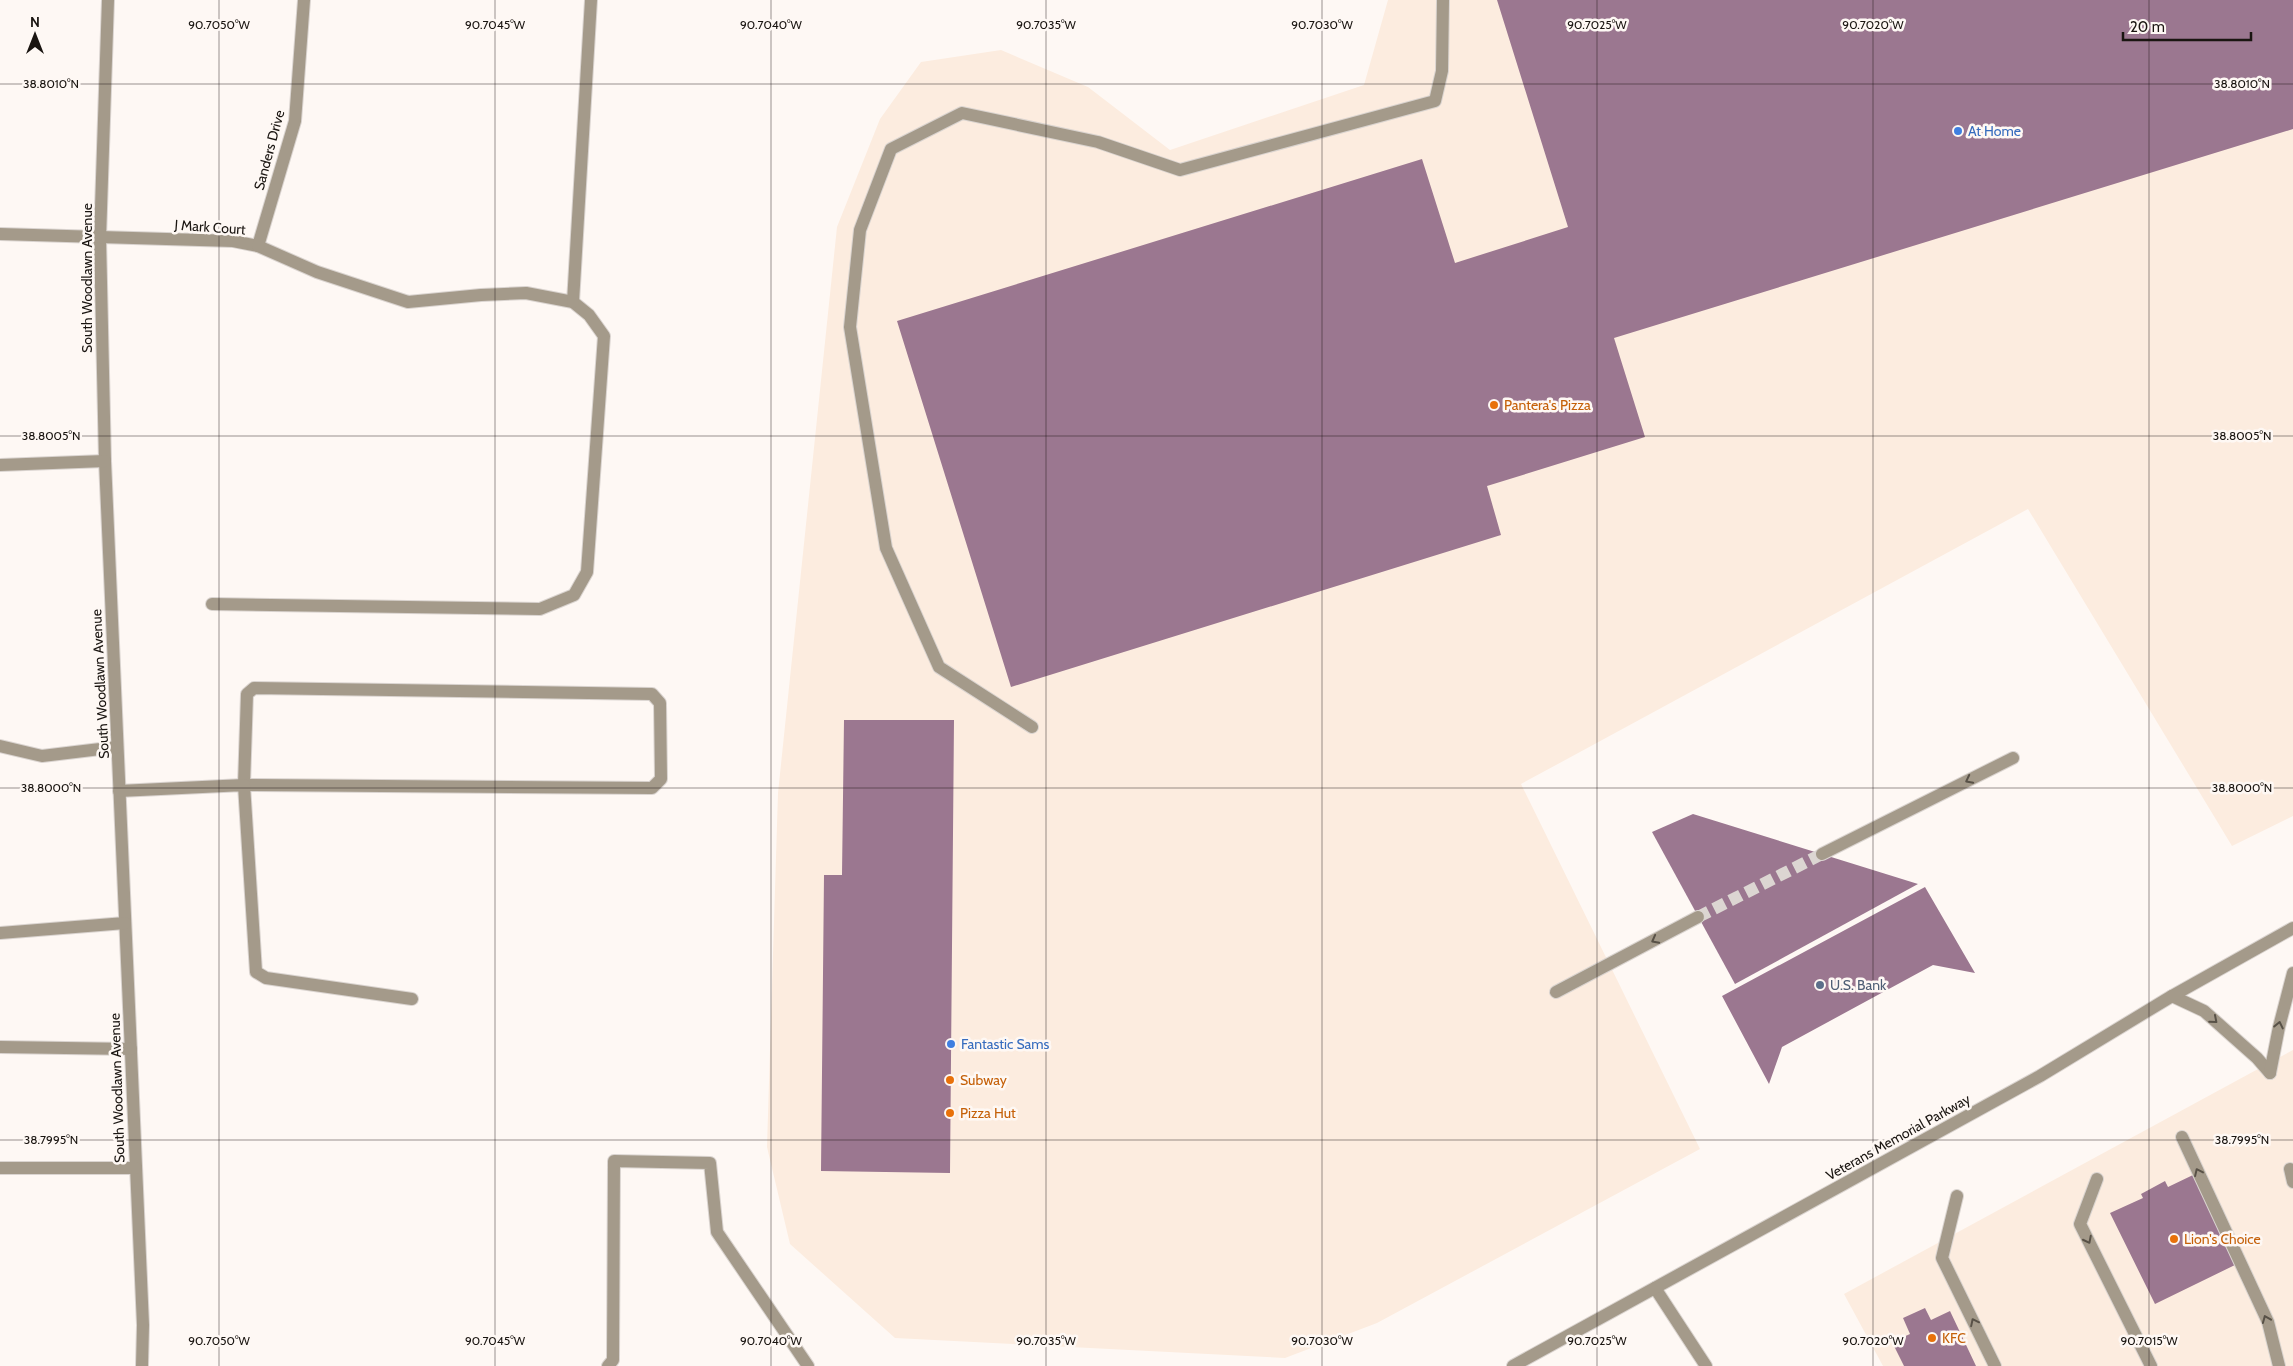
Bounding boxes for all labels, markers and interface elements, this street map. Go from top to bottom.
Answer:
north arrow [10,10,60,60]
scale bar [2123,10,2250,42]
text: N [30,13,40,31]
text: 90.7050°W [188,17,250,32]
text: 90.7045°W [465,17,526,32]
text: 90.7040°W [740,17,803,32]
text: 90.7035°W [1016,17,1076,32]
text: 90.7030°W [1291,17,1353,32]
text: 90.7025°W [1567,17,1627,32]
text: 90.7020°W [1842,17,1904,32]
text: 20 m [2130,18,2165,36]
text: 38.8010°N [23,76,79,91]
text: 38.8010°N [2214,76,2270,91]
street label: Sanders Drive [250,108,288,192]
place label: At Home [1968,122,2021,140]
marker: At Home [1952,125,1964,137]
street label: South Woodlawn Avenue [78,203,96,353]
street label: J Mark Court [173,215,246,238]
place label: Pantera's Pizza [1504,396,1591,414]
marker: Pantera's Pizza [1488,399,1500,411]
text: 38.8005°N [22,428,80,443]
text: 38.8005°N [2213,428,2271,443]
street label: South Woodlawn Avenue [87,609,113,759]
one-way arrow [1966,774,1975,784]
text: 38.8000°N [21,780,81,795]
text: 38.8000°N [2212,780,2272,795]
one-way arrow [1651,934,1660,944]
place label: U.S. Bank [1830,976,1887,994]
marker: U.S. Bank [1814,979,1826,991]
street label: South Woodlawn Avenue [105,1013,129,1163]
one-way arrow [2209,1014,2218,1023]
one-way arrow [2273,1021,2284,1030]
place label: Fantastic Sams [961,1035,1050,1053]
marker: Fantastic Sams [945,1038,957,1050]
place label: Subway [960,1071,1007,1089]
marker: Subway [944,1074,956,1086]
street label: Veterans Memorial Parkway [1823,1090,1973,1184]
place label: Pizza Hut [960,1104,1016,1122]
marker: Pizza Hut [944,1107,956,1119]
text: 38.7995°N [24,1132,78,1147]
text: 38.7995°N [2215,1132,2269,1147]
one-way arrow [2194,1168,2204,1177]
place label: Lion's Choice [2184,1230,2261,1248]
marker: Lion's Choice [2168,1233,2180,1245]
one-way arrow [2082,1235,2092,1244]
one-way arrow [2262,1315,2273,1324]
one-way arrow [1969,1318,1980,1327]
place label: KFC [1942,1329,1966,1347]
marker: KFC [1926,1332,1938,1344]
text: 90.7050°W [188,1333,250,1348]
text: 90.7045°W [465,1333,526,1348]
text: 90.7040°W [740,1333,803,1348]
text: 90.7035°W [1016,1333,1076,1348]
text: 90.7030°W [1291,1333,1353,1348]
text: 90.7025°W [1567,1333,1627,1348]
text: 90.7020°W [1842,1333,1904,1348]
text: 90.7015°W [2120,1333,2178,1348]

